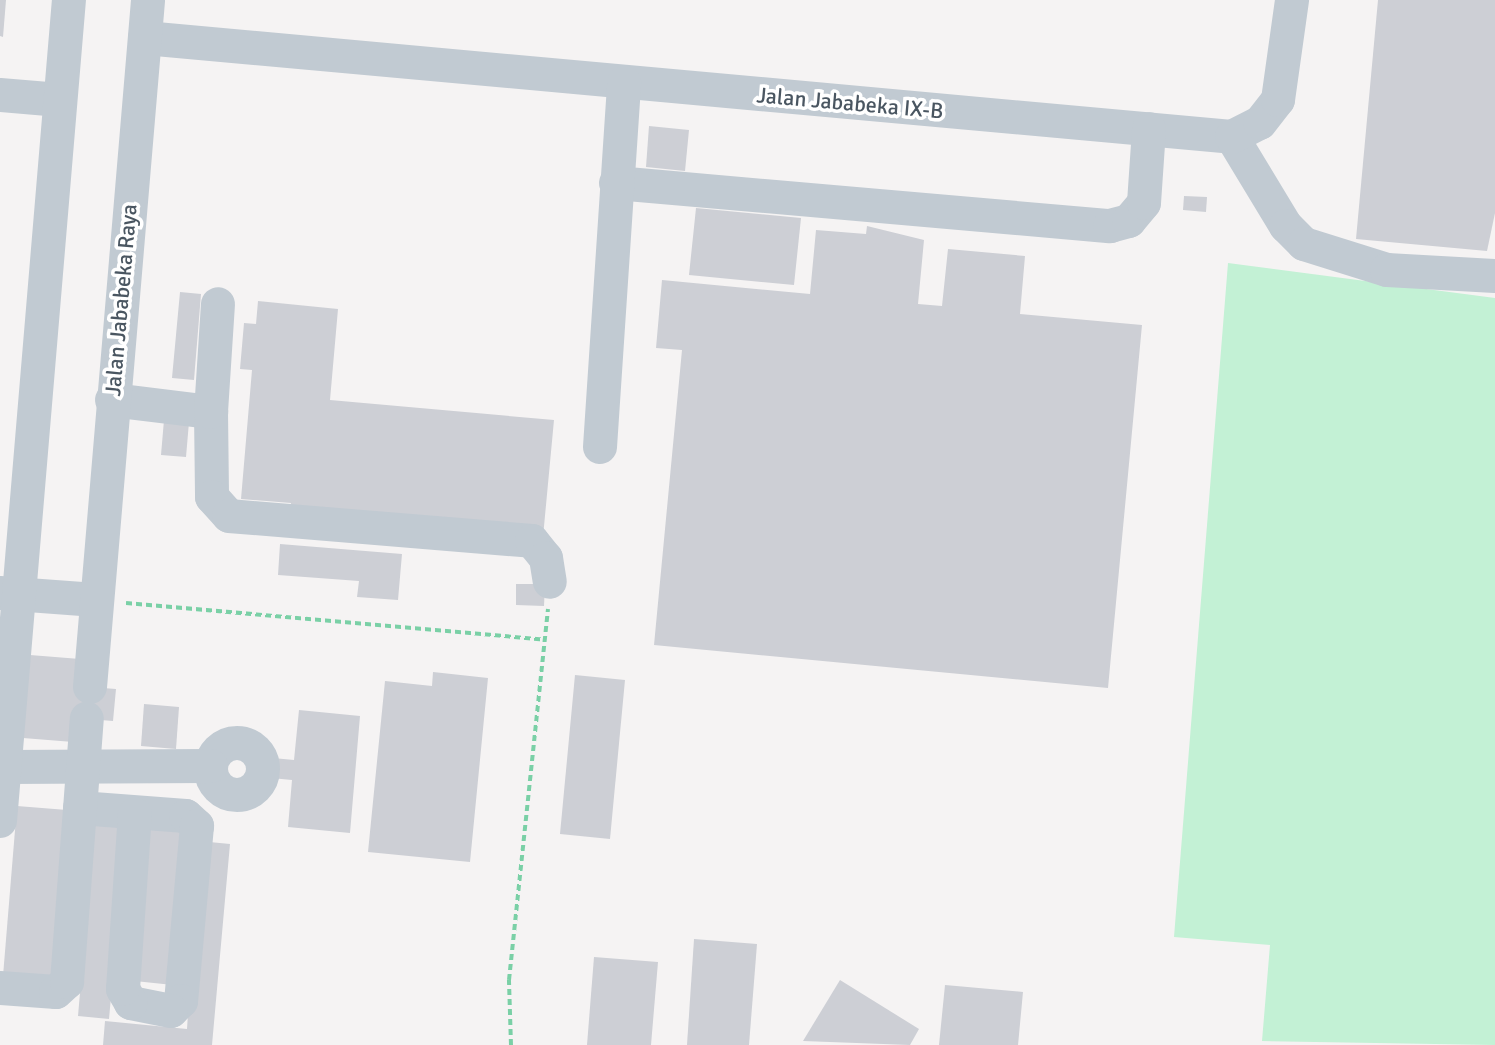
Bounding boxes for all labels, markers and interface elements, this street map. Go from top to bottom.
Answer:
street label: Jalan Jababeka IX-B [755,82,945,124]
street label: Jalan Jababeka Raya [99,203,143,397]

